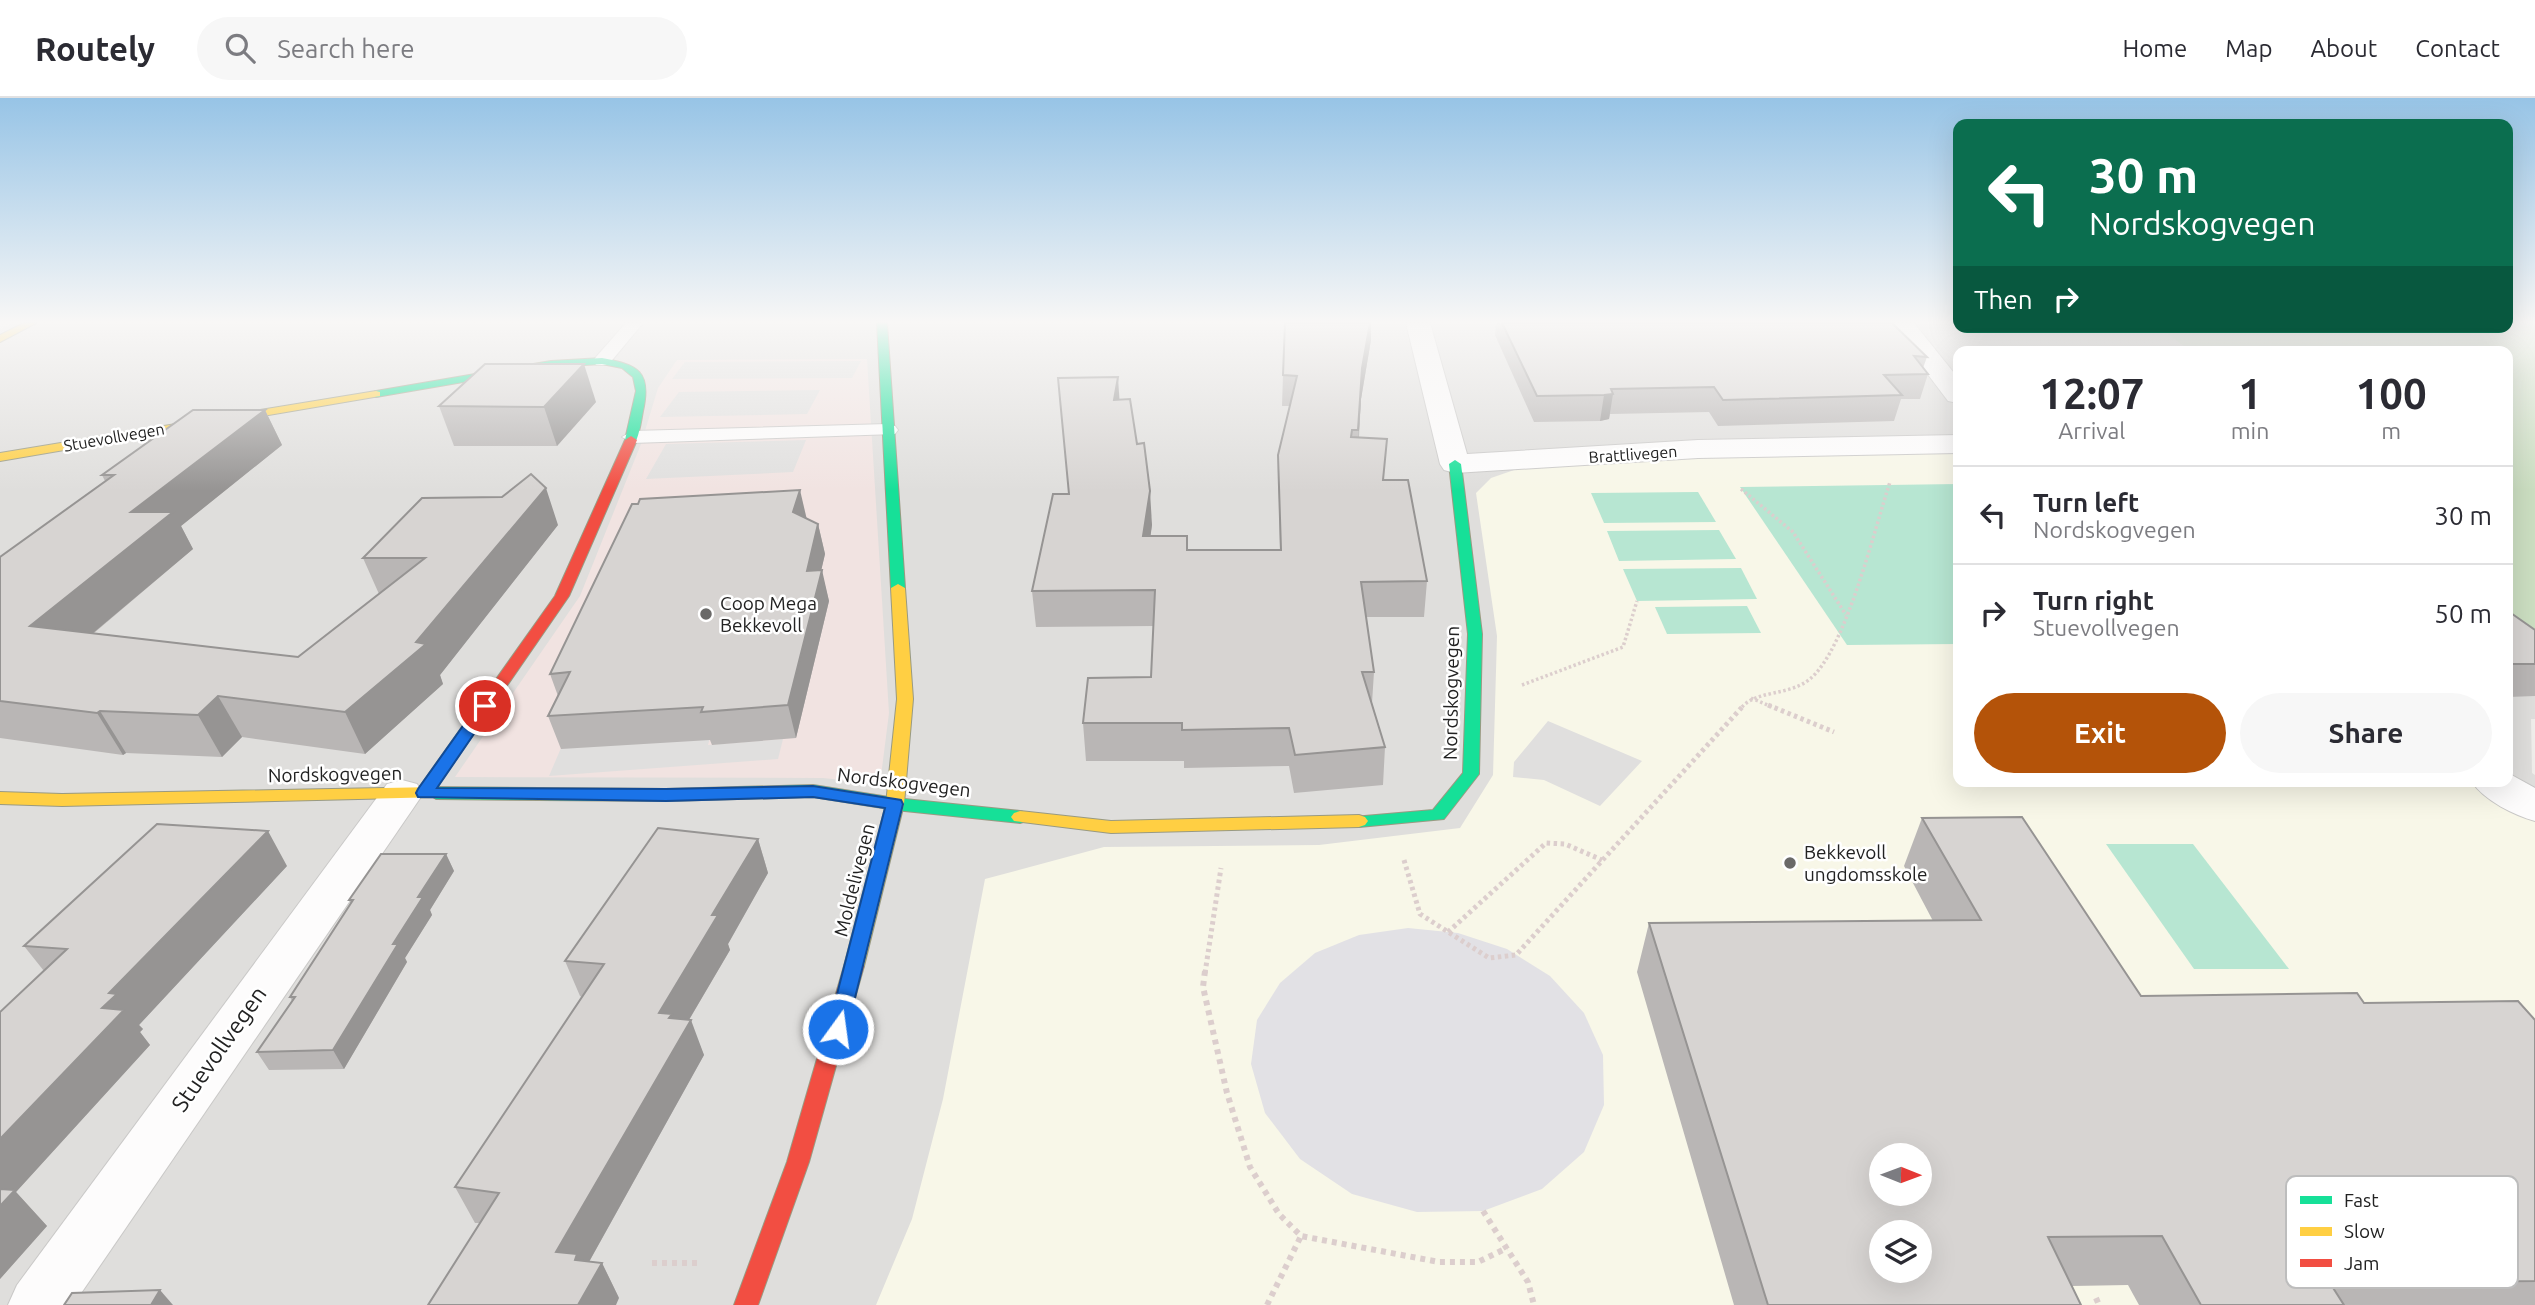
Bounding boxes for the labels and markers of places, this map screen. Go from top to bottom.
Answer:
place label: Coop Mega Bekkevoll [720,592,817,636]
marker: Coop Mega Bekkevoll [698,606,714,622]
pin [455,676,515,736]
place label: Bekkevoll ungdomsskole [1804,841,1928,885]
marker: Bekkevoll ungdomsskole [1782,855,1798,871]

